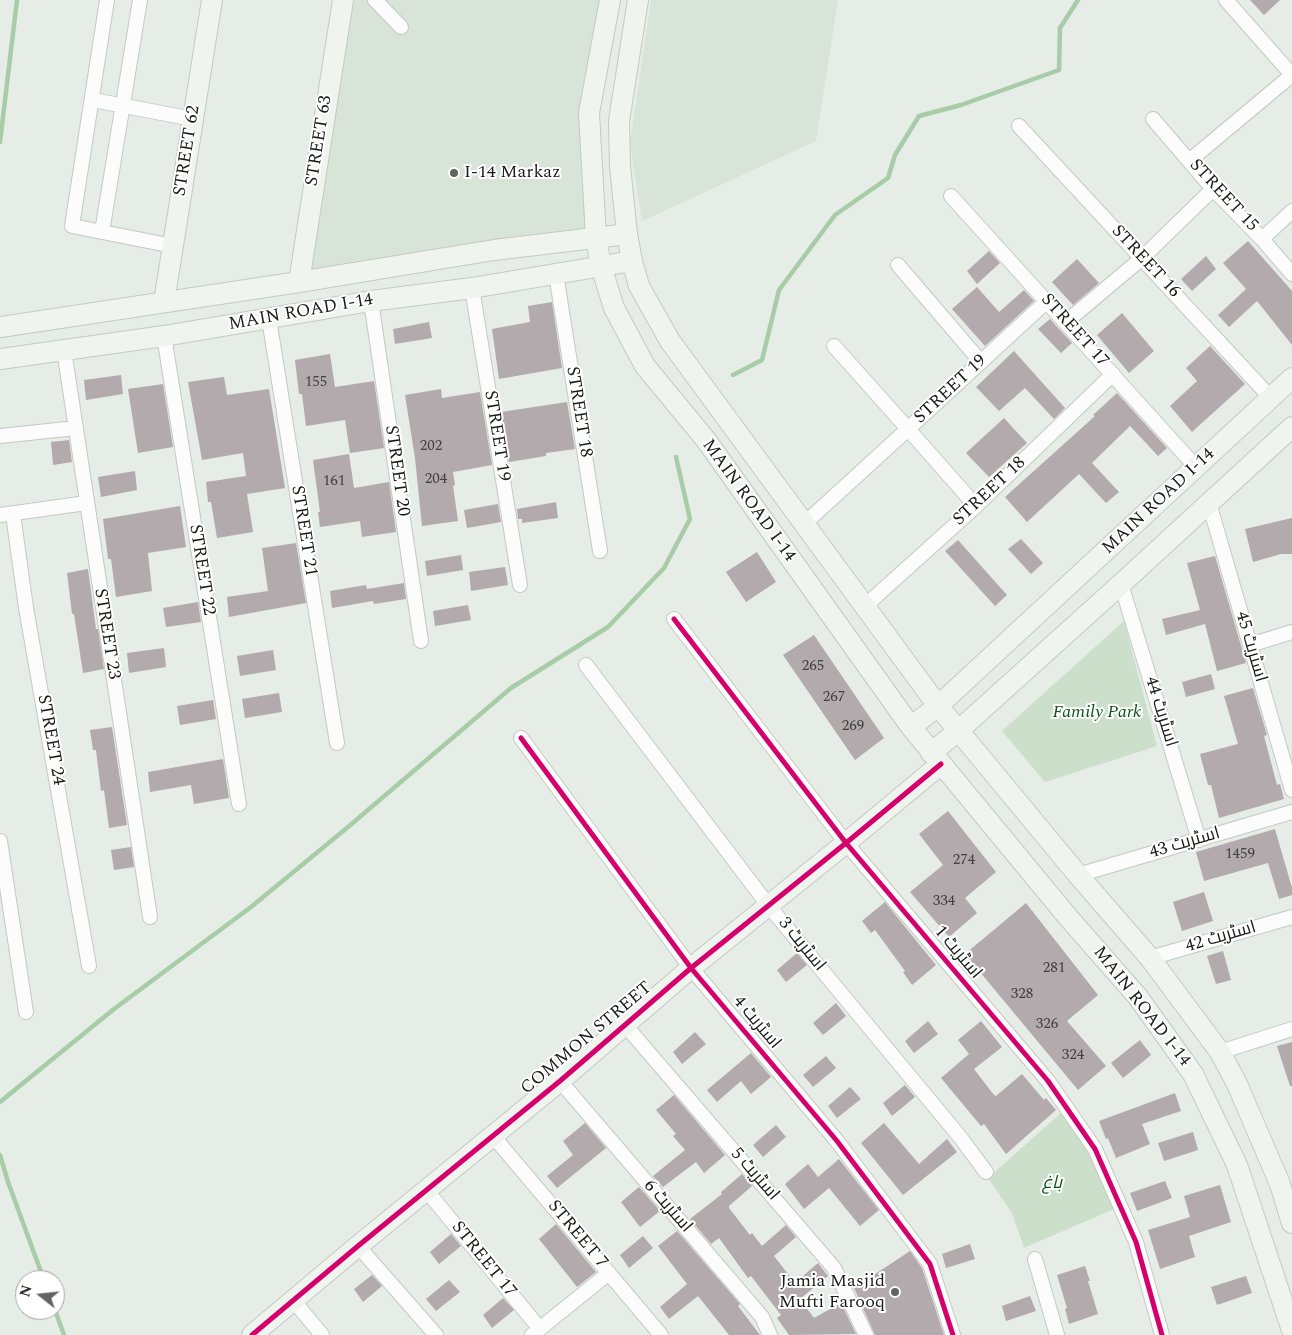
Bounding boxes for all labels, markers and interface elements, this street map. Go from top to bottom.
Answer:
street label: STREET 63 [302,94,338,188]
street label: STREET 62 [170,104,206,198]
street label: STREET 15 [1184,155,1262,237]
place label: I-14 Markaz [464,162,561,184]
marker: I-14 Markaz [448,167,460,179]
street label: STREET 16 [1106,221,1184,303]
street label: MAIN ROAD I-14 [227,290,375,336]
street label: STREET 17 [1035,290,1113,372]
street label: STREET 19 [910,351,992,429]
street label: STREET 18 [560,365,596,459]
house number: 155 [305,374,327,392]
street label: STREET 19 [478,389,514,483]
street label: STREET 20 [379,424,413,518]
street label: MAIN ROAD I-14 [696,435,800,567]
house number: 202 [420,438,442,456]
street label: MAIN ROAD I-14 [1098,444,1220,560]
street label: STREET 18 [949,453,1031,531]
house number: 204 [425,471,447,489]
house number: 161 [323,473,345,491]
street label: STREET 21 [285,484,321,578]
street label: STREET 22 [183,523,219,617]
street label: STREET 23 [88,587,124,681]
street label: اسٹریٹ 45 [1230,609,1270,685]
house number: 265 [802,658,824,676]
street label: اسٹریٹ 44 [1139,674,1181,750]
house number: 267 [823,689,845,707]
street label: STREET 24 [31,693,69,787]
park label: Family Park [1053,702,1141,724]
house number: 269 [842,718,864,736]
street label: اسٹریٹ 43 [1147,824,1223,864]
house number: 1459 [1225,846,1255,864]
house number: 274 [953,852,975,870]
house number: 334 [933,893,955,911]
street label: اسٹریٹ 3 [773,914,829,976]
street label: اسٹریٹ 42 [1183,918,1259,958]
street label: اسٹریٹ 1 [928,922,986,984]
street label: MAIN ROAD I-14 [1087,943,1195,1071]
house number: 281 [1043,960,1065,978]
street label: COMMON STREET [517,978,657,1100]
house number: 328 [1011,986,1033,1004]
street label: اسٹریٹ 4 [727,992,785,1054]
house number: 326 [1036,1016,1058,1034]
house number: 324 [1062,1047,1084,1065]
street label: اسٹریٹ 5 [725,1144,783,1206]
park label: باغ [1042,1173,1062,1195]
street label: اسٹریٹ 6 [638,1176,696,1238]
street label: STREET 7 [542,1196,612,1274]
street label: STREET 17 [446,1218,520,1302]
north arrow [15,1270,65,1320]
place label: Jamia Masjid Mufti Farooq [779,1271,885,1314]
text: N [14,1283,38,1299]
marker: Jamia Masjid Mufti Farooq [889,1286,901,1298]

